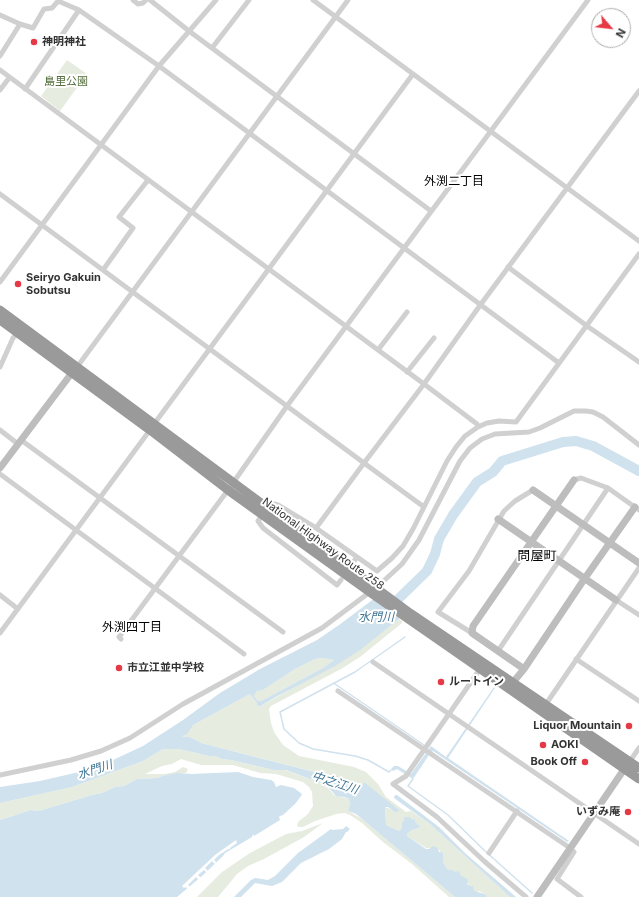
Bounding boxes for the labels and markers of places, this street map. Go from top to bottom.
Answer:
place label: 神明神社 [42,35,86,49]
marker: 神明神社 [29,37,39,47]
place label: Seiryo Gakuin Sobutsu [26,271,101,297]
marker: Seiryo Gakuin Sobutsu [13,279,23,289]
place label: 市立江並中学校 [127,661,204,675]
marker: 市立江並中学校 [114,663,124,673]
place label: ルートイン [449,675,504,689]
marker: ルートイン [436,677,446,687]
place label: Liquor Mountain [533,719,621,733]
marker: Liquor Mountain [624,721,634,731]
place label: AOKI [551,738,578,752]
marker: AOKI [538,740,548,750]
place label: Book Off [530,755,577,769]
marker: Book Off [580,757,590,767]
place label: いずみ庵 [576,805,620,819]
marker: いずみ庵 [623,807,633,817]

